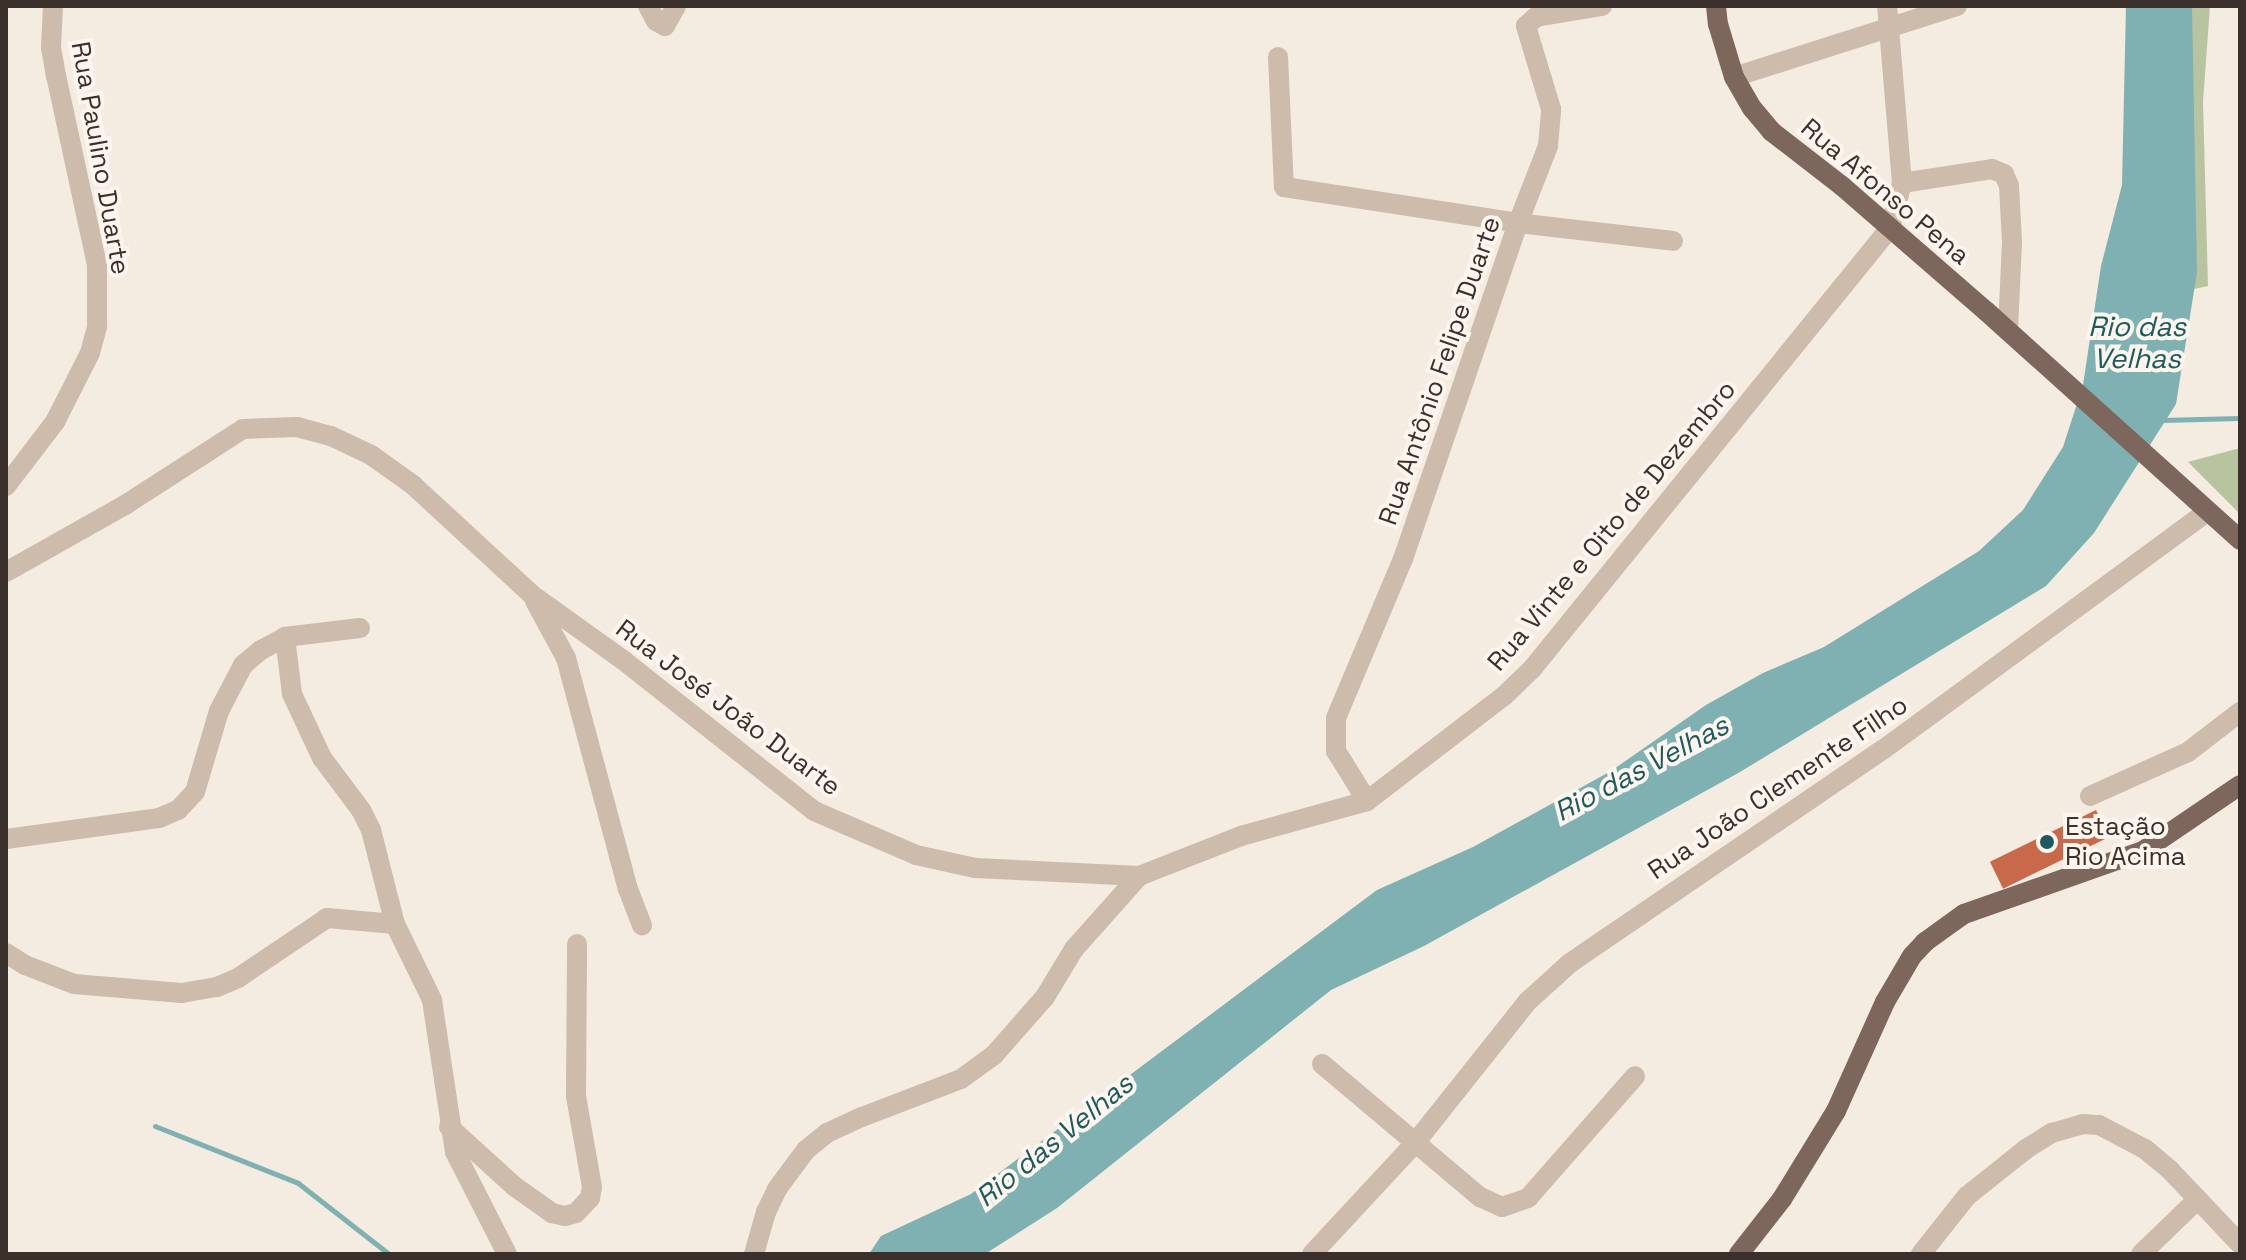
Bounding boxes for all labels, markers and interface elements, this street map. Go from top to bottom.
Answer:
street label: Rua Paulino Duarte [64,39,136,277]
street label: Rua Afonso Pena [1794,112,1976,272]
street label: Rua Antônio Felipe Duarte [1372,213,1508,529]
water label: Rio das Velhas [2088,309,2186,375]
street label: Rua Vinte e Oito de Dezembro [1481,374,1743,678]
street label: Rua José João Duarte [609,613,847,803]
street label: Rua João Clemente Filho [1642,689,1914,887]
water label: Rio das Velhas [1548,708,1734,828]
place label: Estação Rio Acima [2065,811,2186,872]
marker: Estação Rio Acima [2036,831,2058,853]
water label: Rio das Velhas [969,1066,1139,1214]

